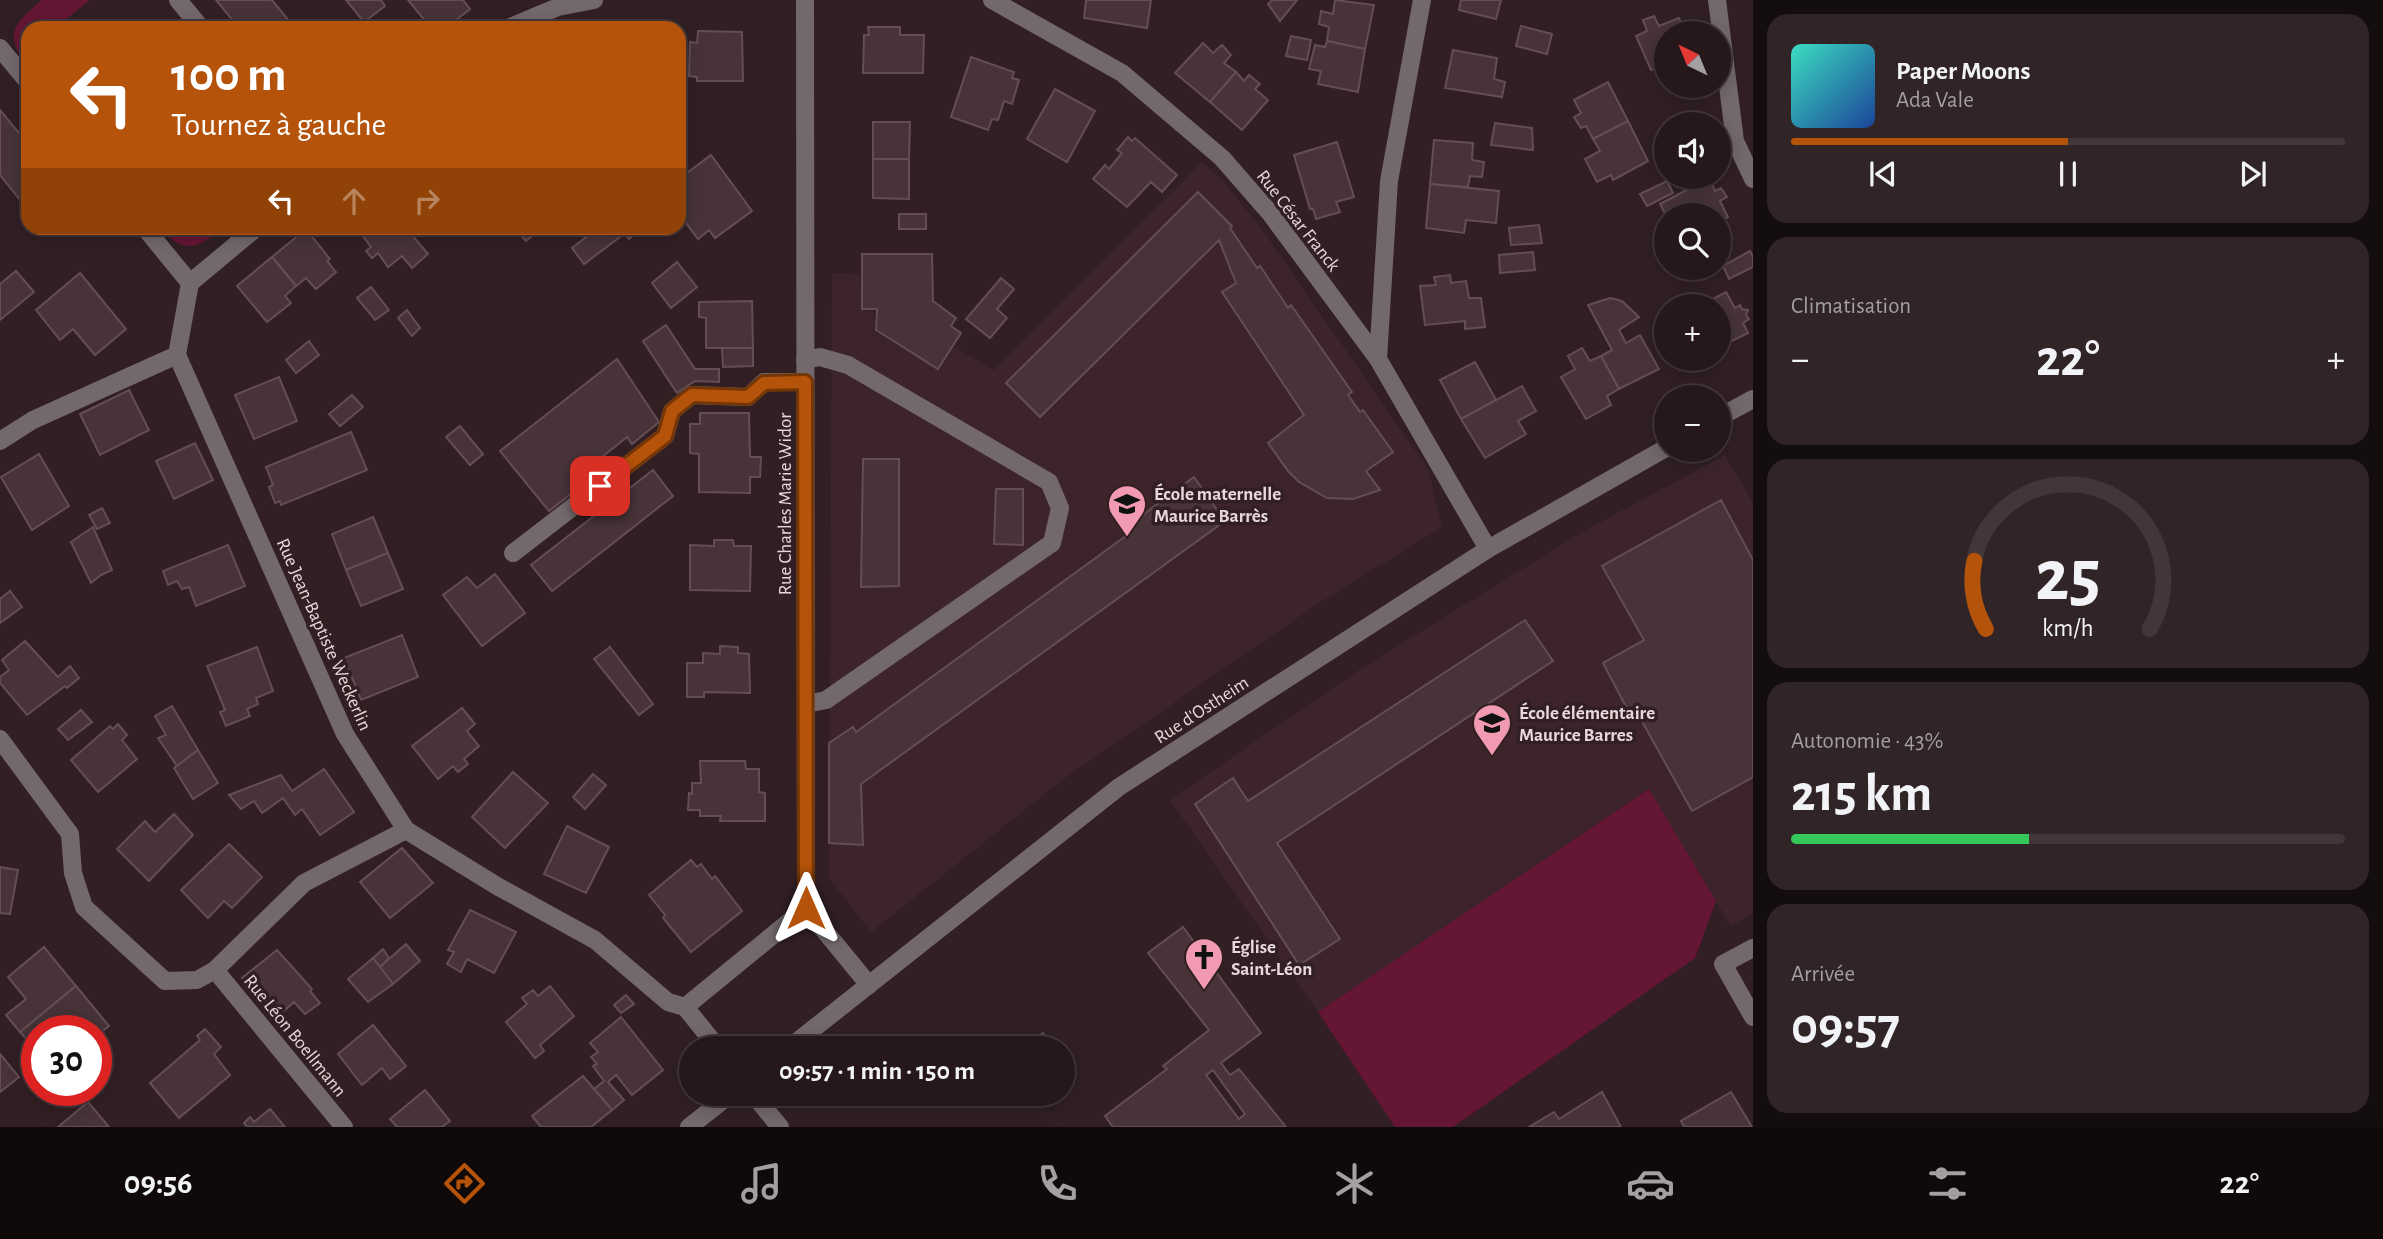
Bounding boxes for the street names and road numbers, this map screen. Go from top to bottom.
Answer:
street label: Rue César Franck [1253,167,1343,275]
street label: Rue Charles Marie Widor [776,413,795,595]
street label: Rue Jean-Baptiste Weckerlin [273,536,375,734]
street label: Rue d'Ostheim [1151,673,1252,748]
street label: Rue Léon Boellmann [240,971,350,1101]

